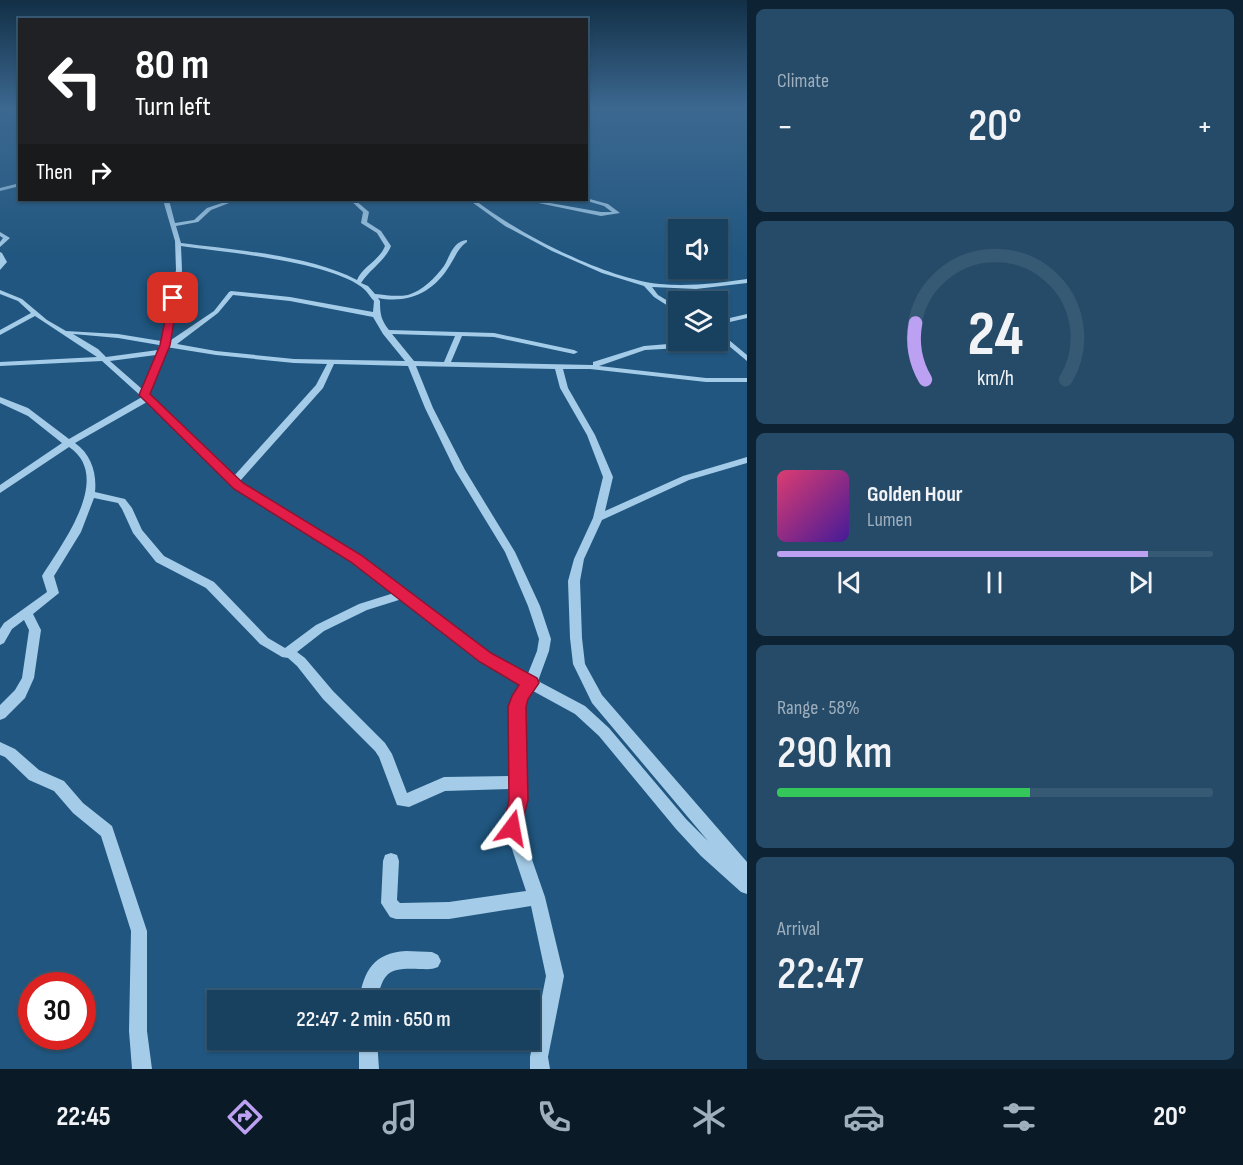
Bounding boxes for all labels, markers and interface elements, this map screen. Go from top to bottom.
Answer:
text: 80 m [135,40,209,91]
icon: left [36,42,114,120]
text: Climate [777,69,829,93]
text: Turn left [135,91,211,123]
text: 20° [968,99,1022,154]
text: − [777,107,793,147]
text: + [1197,107,1213,147]
icon: right [84,156,117,189]
text: Then [36,159,72,186]
map controls [668,219,728,351]
button: sound [668,219,728,279]
pin [147,272,198,323]
icon: arrive [156,281,189,314]
button: layers [668,291,728,351]
text: 24 [967,298,1023,373]
text: km/h [976,366,1014,391]
text: Golden Hour [867,481,963,508]
text: Lumen [867,508,912,532]
icon: previous [833,566,866,599]
icon: pause [978,566,1011,599]
icon: next [1124,566,1157,599]
text: Range · 58% [777,696,860,720]
text: 290 km [777,726,893,781]
position arrow [480,796,544,860]
text: Arrival [777,917,820,941]
text: 22:47 [777,947,863,1002]
speed limit sign: 30 [18,972,96,1050]
text: 22:47 · 2 min · 650 m [296,1006,451,1033]
icon: directions [224,1096,266,1138]
icon: music [379,1096,421,1138]
icon: phone [533,1096,575,1138]
icon: climate [688,1096,730,1138]
icon: car [843,1096,885,1138]
icon: filters [998,1096,1040,1138]
text: 22:45 [56,1101,111,1133]
text: 20° [1153,1101,1186,1133]

